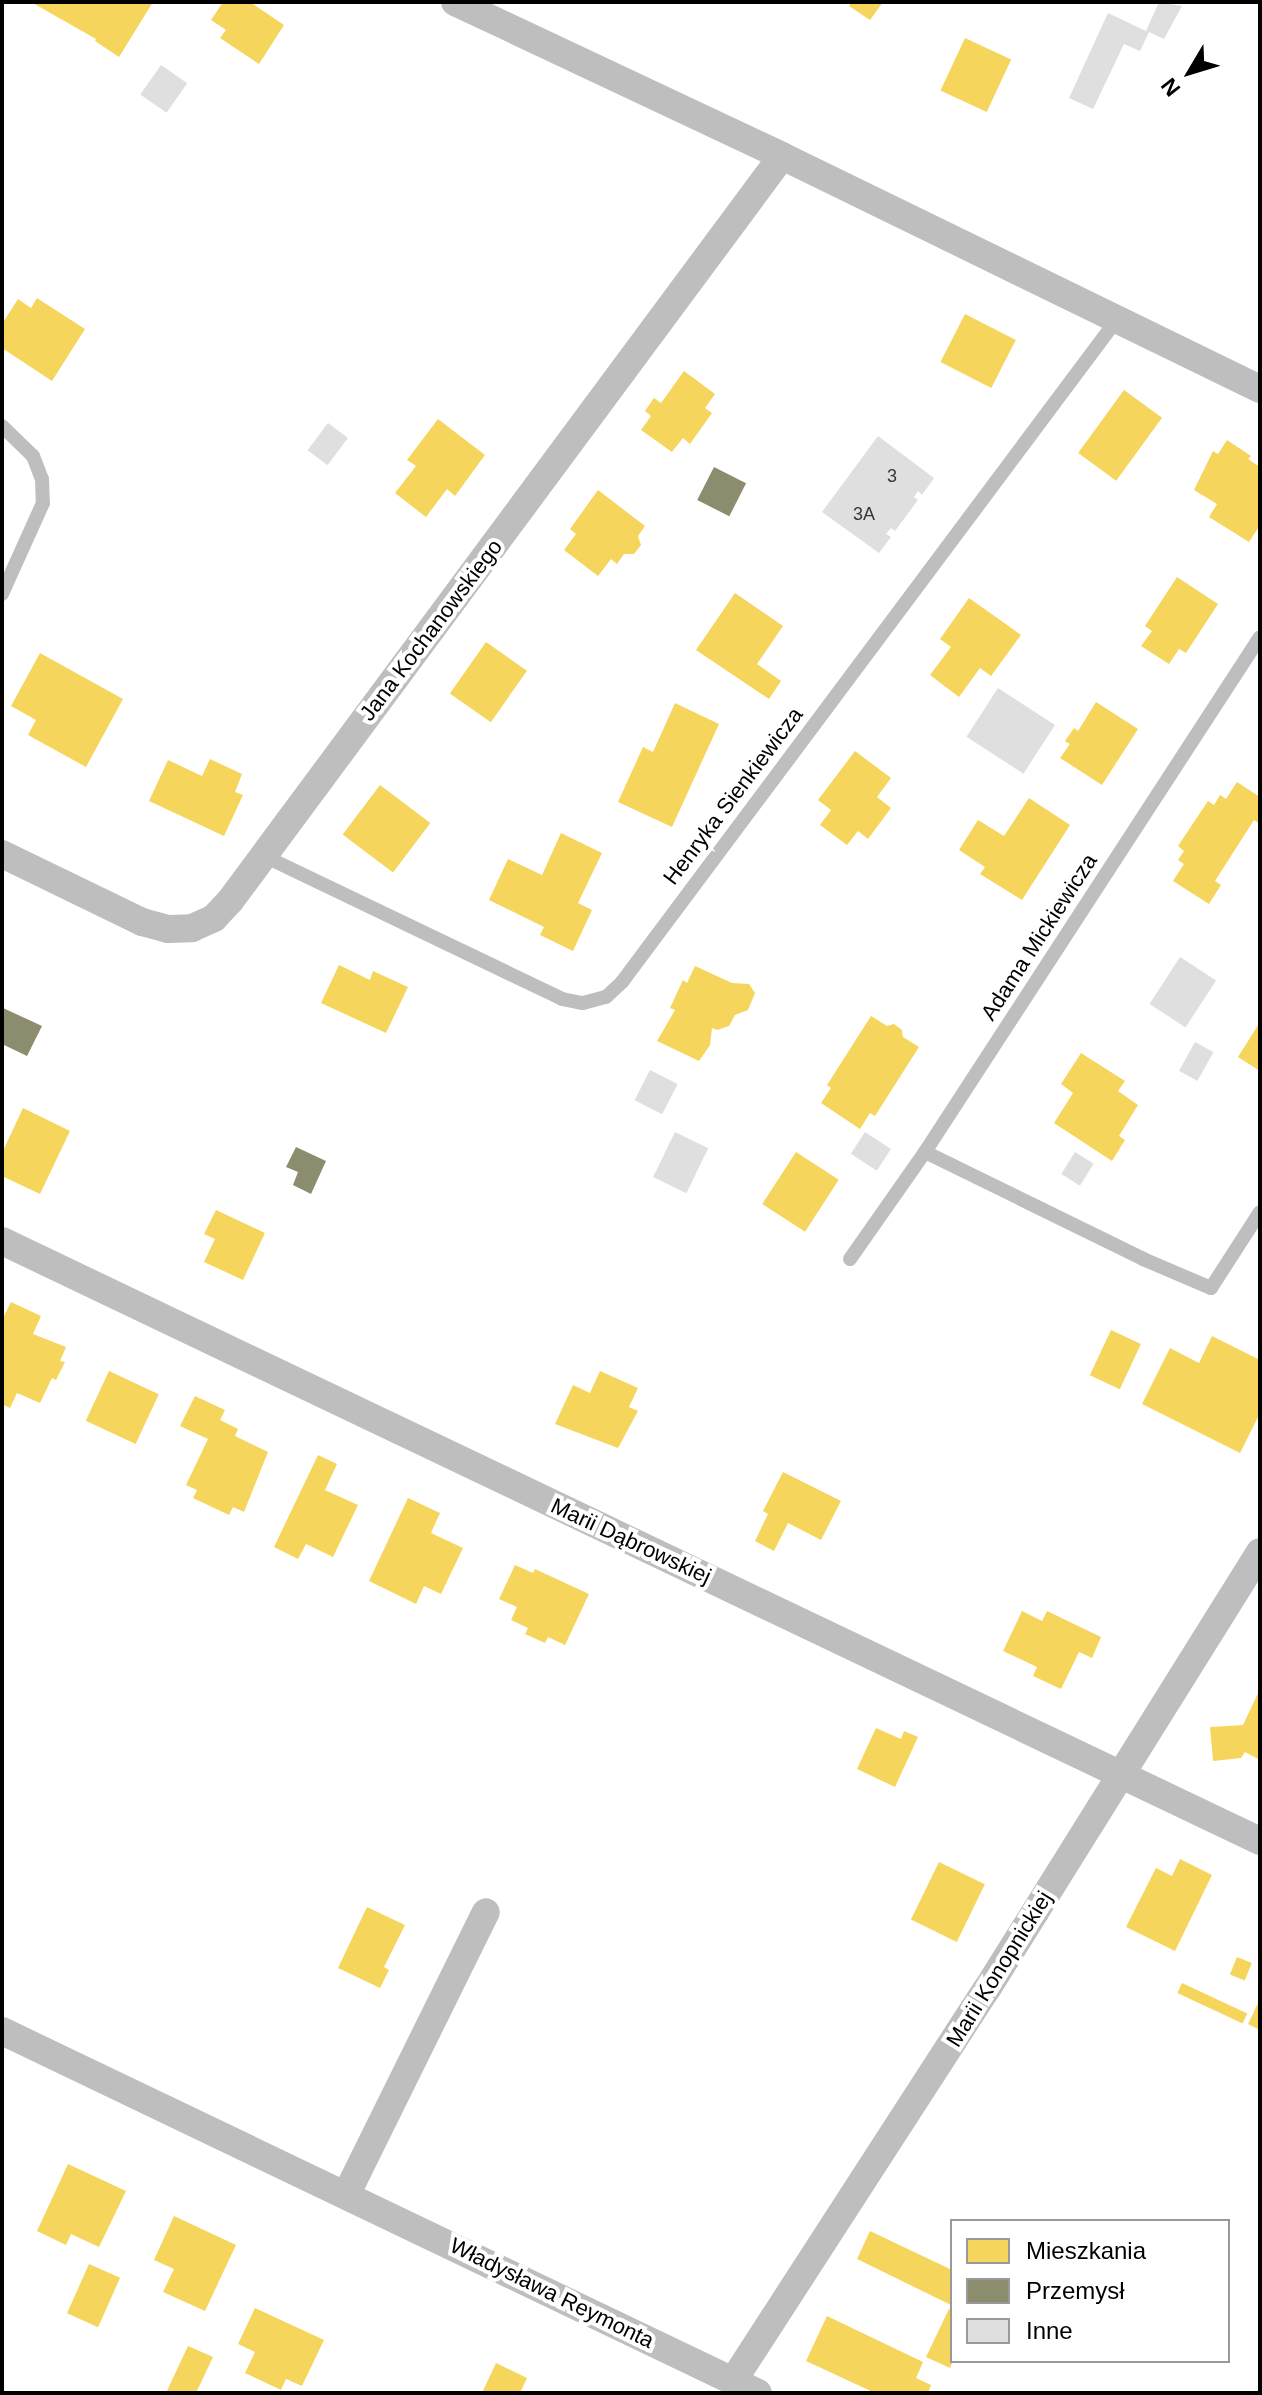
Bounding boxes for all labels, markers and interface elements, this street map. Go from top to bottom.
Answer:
north arrow [1150,32,1230,112]
text: N [1156,73,1185,101]
house number: 3 [887,465,897,487]
house number: 3A [853,503,875,525]
street label: Jana Kochanowskiego [354,534,508,726]
street label: Henryka Sienkiewicza [658,702,808,890]
street label: Adama Mickiewicza [975,849,1103,1025]
street label: Marii Dąbrowskiej [547,1492,715,1590]
street label: Marii Konopnickiej [941,1886,1057,2052]
legend [950,2219,1230,2363]
street label: Władysława Reymonta [446,2232,658,2354]
text: Mieszkania [1026,2237,1146,2264]
text: Przemysł [1026,2277,1125,2304]
text: Inne [1026,2317,1073,2344]

